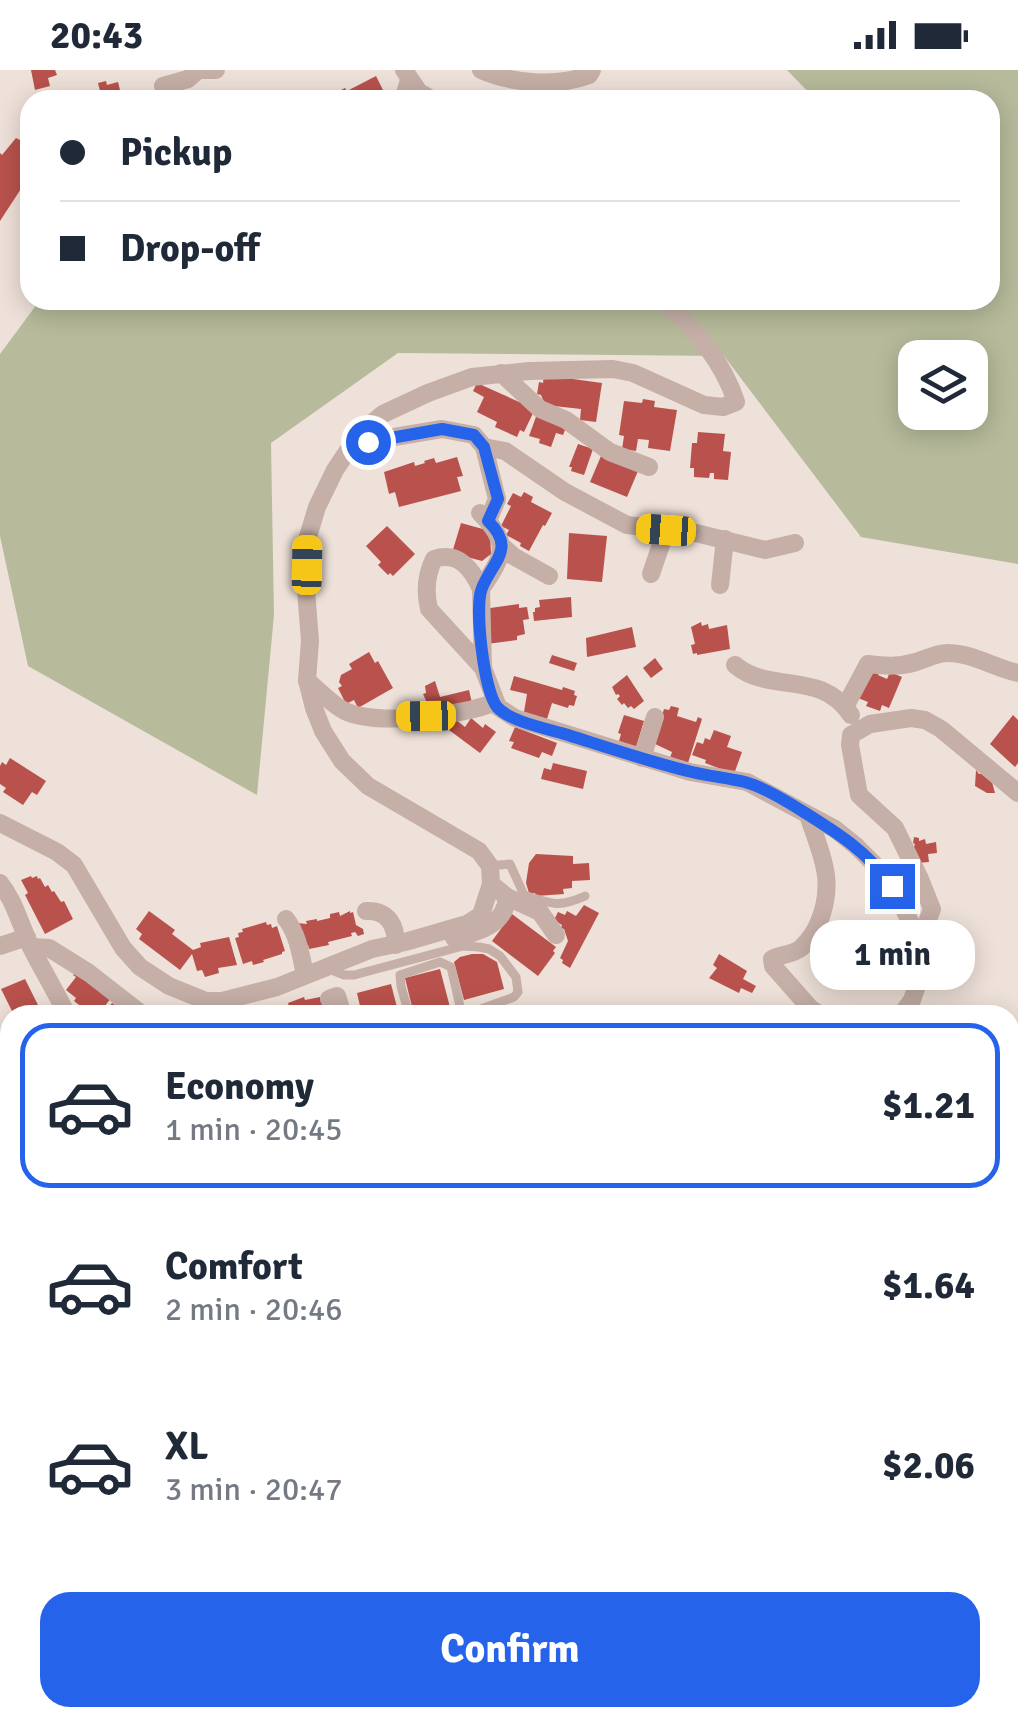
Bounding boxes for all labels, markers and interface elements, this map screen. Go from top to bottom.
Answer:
text: 20:43 [50,12,143,59]
text: Pickup [120,129,232,176]
text: Drop-off [120,225,260,272]
map controls [898,340,988,430]
button: layers [898,340,988,430]
route start [346,420,391,465]
car [635,513,697,547]
car [291,535,323,595]
car [396,700,456,732]
route end [870,864,915,909]
callout: 1 min [810,921,974,991]
text: 1 min [854,935,931,974]
icon: car [45,1061,135,1151]
text: Economy [165,1063,314,1110]
text: $1.21 [882,1082,975,1129]
text: 1 min · 20:45 [165,1110,343,1149]
icon: car [45,1241,135,1331]
text: Comfort [165,1243,303,1290]
text: $1.64 [882,1262,975,1309]
text: 2 min · 20:46 [165,1290,343,1329]
icon: car [45,1421,135,1511]
text: XL [165,1423,208,1470]
text: $2.06 [882,1442,975,1489]
text: 3 min · 20:47 [165,1470,343,1509]
button: Confirm [40,1592,980,1707]

